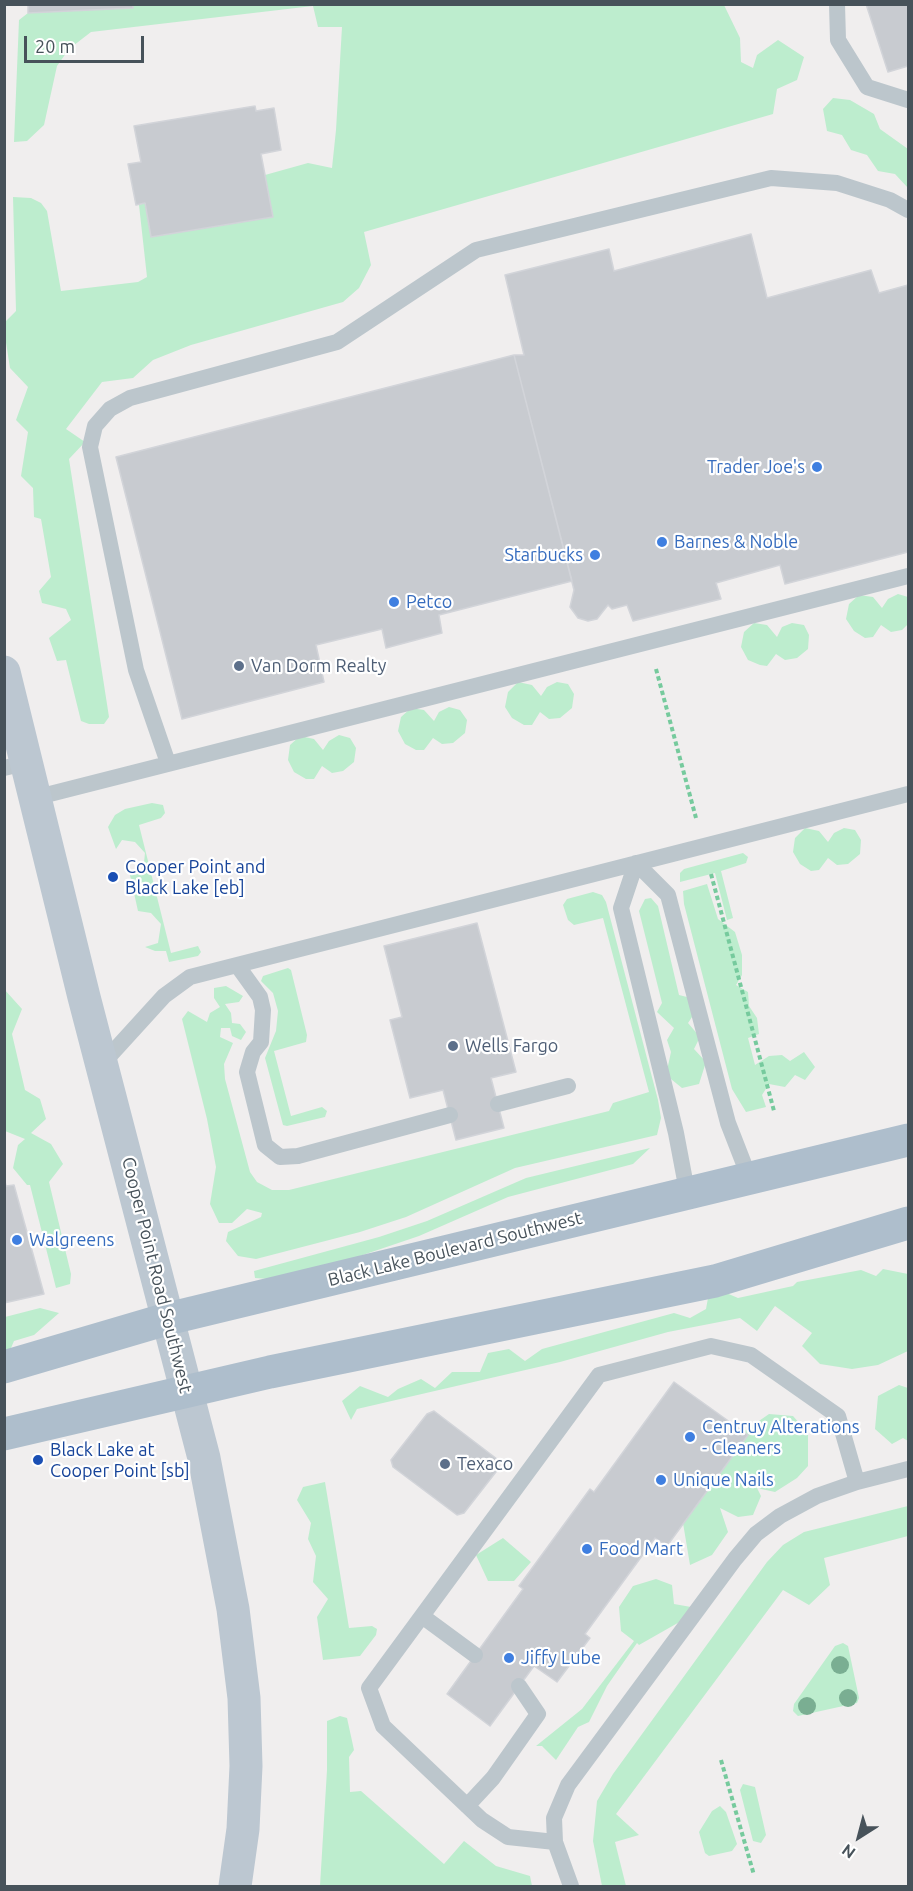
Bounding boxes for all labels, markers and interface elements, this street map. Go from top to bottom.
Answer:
scale bar [27,24,147,62]
text: 20 m [35,36,75,56]
place label: Trader Joe's [707,456,805,478]
marker: Trader Joe's [810,460,824,474]
place label: Barnes & Noble [674,531,798,553]
marker: Barnes & Noble [655,535,669,549]
place label: Starbucks [504,544,583,566]
marker: Starbucks [588,548,602,562]
place label: Petco [406,591,452,613]
marker: Petco [387,595,401,609]
place label: Van Dorm Realty [251,655,386,677]
marker: Van Dorm Realty [232,659,246,673]
place label: Cooper Point and Black Lake [eb] [125,856,265,898]
marker: Cooper Point and Black Lake [eb] [106,870,120,884]
place label: Wells Fargo [465,1035,558,1057]
marker: Wells Fargo [446,1039,460,1053]
street label: Cooper Point Road Southwest [117,1155,197,1395]
street label: Black Lake Boulevard Southwest [326,1207,584,1291]
place label: Walgreens [29,1229,114,1251]
marker: Walgreens [10,1233,24,1247]
place label: Centruy Alterations - Cleaners [702,1416,860,1458]
marker: Centruy Alterations - Cleaners [683,1430,697,1444]
place label: Black Lake at Cooper Point [sb] [50,1439,190,1482]
marker: Black Lake at Cooper Point [sb] [31,1453,45,1467]
place label: Texaco [457,1453,513,1475]
marker: Texaco [438,1457,452,1471]
place label: Unique Nails [673,1469,774,1491]
marker: Unique Nails [654,1473,668,1487]
place label: Food Mart [599,1538,683,1560]
marker: Food Mart [580,1542,594,1556]
place label: Jiffy Lube [521,1647,601,1669]
marker: Jiffy Lube [502,1651,516,1665]
north arrow [829,1807,889,1867]
text: N [838,1841,859,1862]

